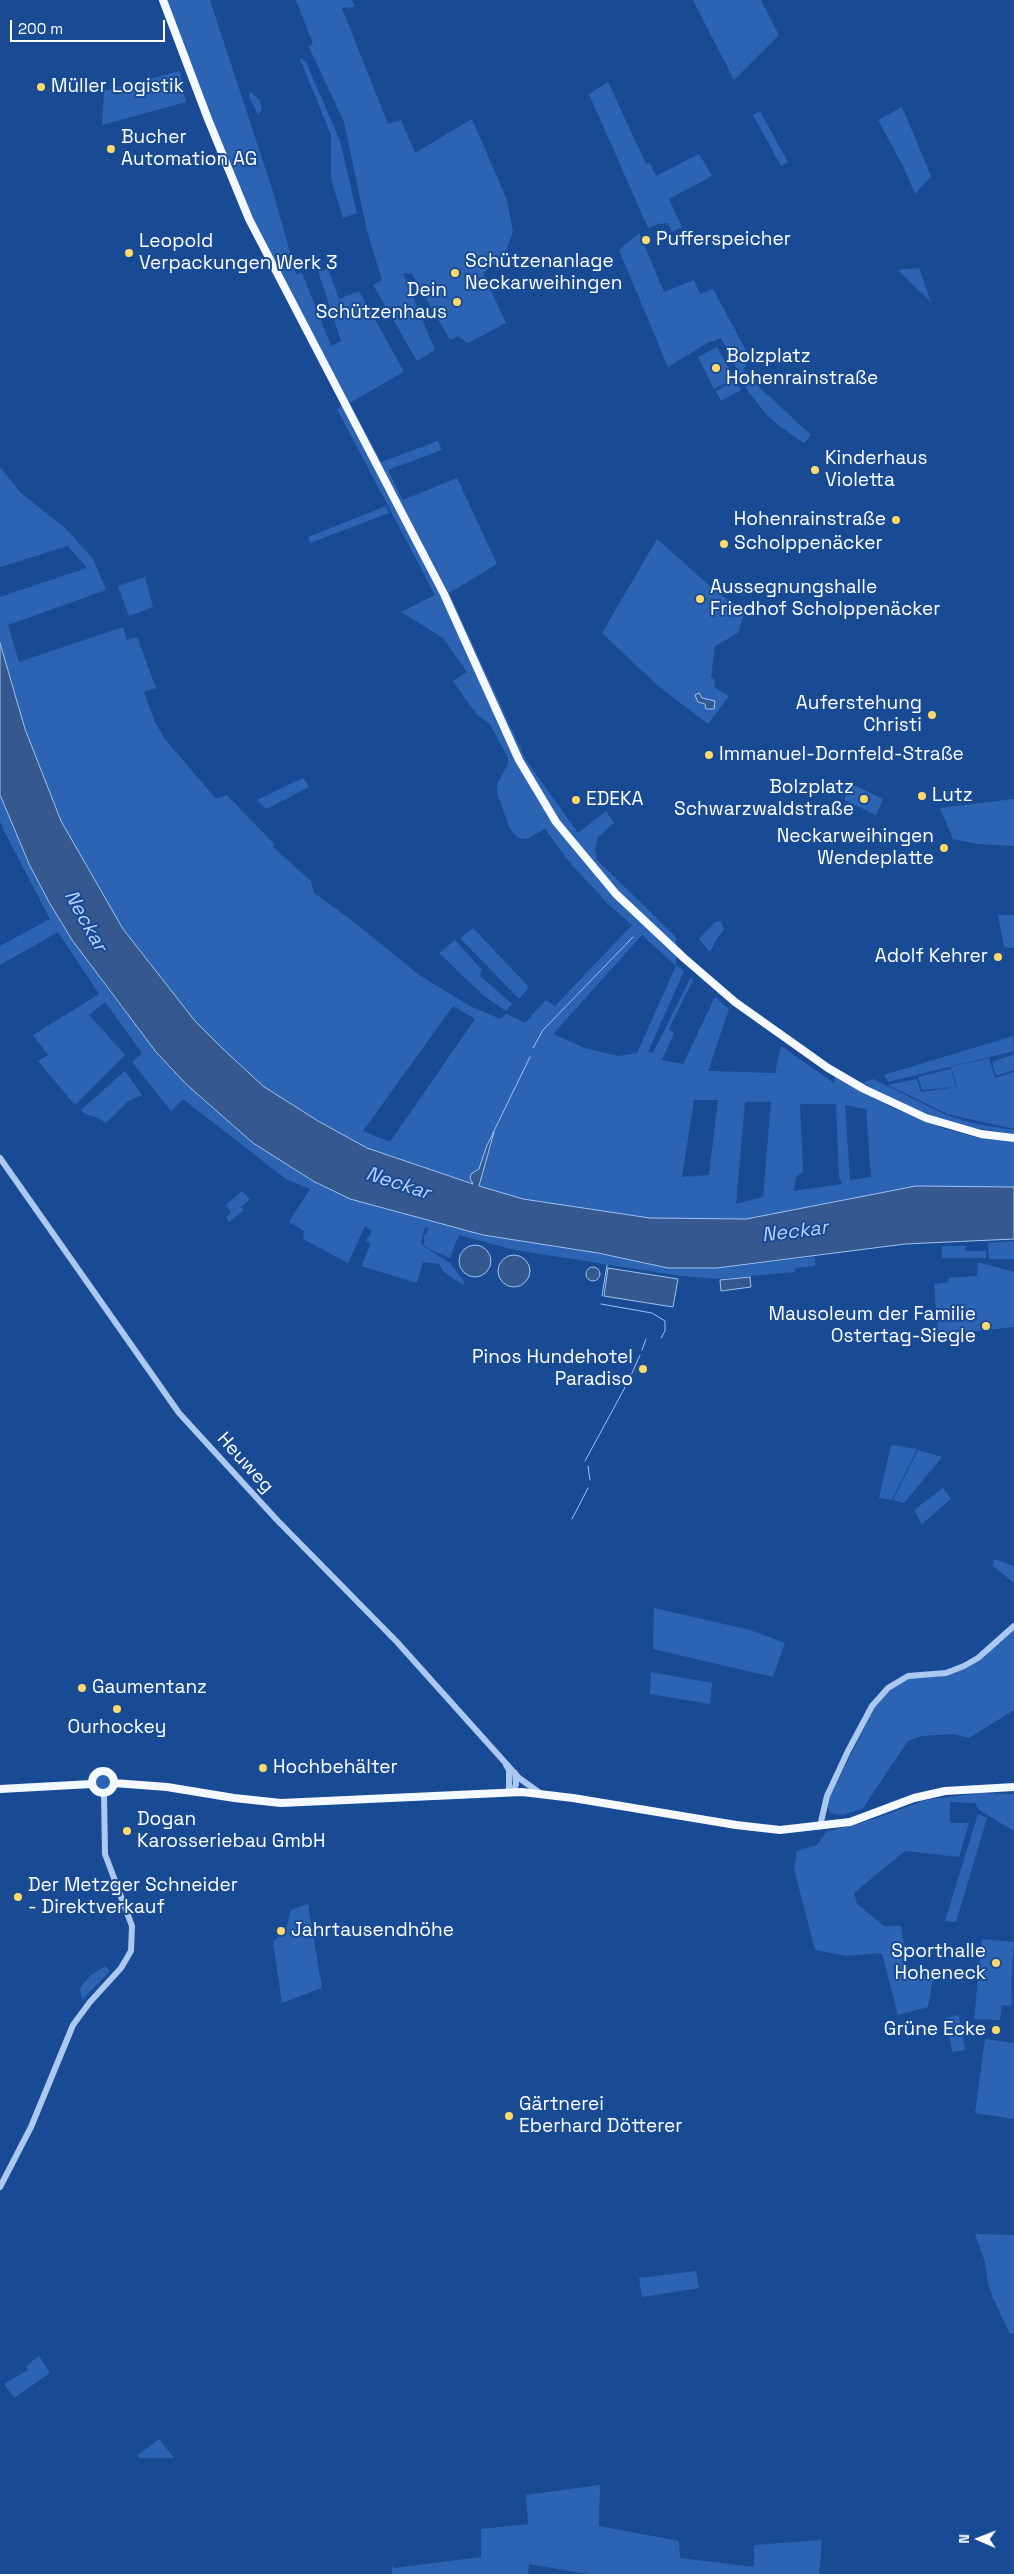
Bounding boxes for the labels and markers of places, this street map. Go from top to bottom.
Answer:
place label: Müller Logistik [51,76,184,98]
marker: Müller Logistik [35,81,47,93]
place label: Bucher Automation AG [121,127,257,171]
marker: Bucher Automation AG [105,143,117,155]
place label: Pufferspeicher [656,229,791,251]
place label: Leopold Verpackungen Werk 3 [139,231,338,275]
marker: Pufferspeicher [640,234,652,246]
marker: Leopold Verpackungen Werk 3 [123,247,135,259]
place label: Schützenanlage Neckarweihingen [465,251,622,295]
marker: Schützenanlage Neckarweihingen [449,267,461,279]
place label: Dein Schützenhaus [316,280,447,324]
marker: Dein Schützenhaus [451,296,463,308]
place label: Bolzplatz Hohenrainstraße [726,346,878,390]
marker: Bolzplatz Hohenrainstraße [710,362,722,374]
place label: Kinderhaus Violetta [825,448,928,492]
marker: Kinderhaus Violetta [809,464,821,476]
place label: Hohenrainstraße [734,509,886,531]
marker: Hohenrainstraße [890,514,902,526]
place label: Scholppenäcker [734,533,883,555]
marker: Scholppenäcker [718,538,730,550]
place label: Aussegnungshalle Friedhof Scholppenäcker [710,577,940,621]
marker: Aussegnungshalle Friedhof Scholppenäcker [694,593,706,605]
place label: Auferstehung Christi [796,693,922,737]
marker: Auferstehung Christi [926,709,938,721]
place label: Immanuel-Dornfeld-Straße [719,744,964,766]
marker: Immanuel-Dornfeld-Straße [703,749,715,761]
place label: Bolzplatz Schwarzwaldstraße [674,777,854,821]
place label: Lutz [932,785,973,807]
place label: EDEKA [586,789,644,811]
marker: Lutz [916,790,928,802]
marker: Bolzplatz Schwarzwaldstraße [858,793,870,805]
marker: EDEKA [570,794,582,806]
place label: Neckarweihingen Wendeplatte [777,826,934,870]
marker: Neckarweihingen Wendeplatte [938,842,950,854]
place label: Adolf Kehrer [875,946,988,968]
marker: Adolf Kehrer [992,951,1004,963]
place label: Mausoleum der Familie Ostertag-Siegle [769,1304,976,1348]
marker: Mausoleum der Familie Ostertag-Siegle [980,1320,992,1332]
place label: Pinos Hundehotel Paradiso [472,1347,633,1391]
marker: Pinos Hundehotel Paradiso [637,1363,649,1375]
place label: Gaumentanz [92,1677,207,1699]
marker: Gaumentanz [76,1682,88,1694]
marker: Ourhockey [111,1703,123,1715]
place label: Ourhockey [68,1717,166,1739]
place label: Hochbehälter [273,1757,398,1779]
marker: Hochbehälter [257,1762,269,1774]
place label: Dogan Karosseriebau GmbH [137,1809,325,1853]
marker: Dogan Karosseriebau GmbH [121,1825,133,1837]
place label: Der Metzger Schneider - Direktverkauf [28,1875,238,1919]
marker: Der Metzger Schneider - Direktverkauf [12,1891,24,1903]
place label: Jahrtausendhöhe [291,1920,454,1942]
marker: Jahrtausendhöhe [275,1925,287,1937]
place label: Sporthalle Hoheneck [891,1941,986,1985]
marker: Sporthalle Hoheneck [990,1957,1002,1969]
place label: Grüne Ecke [884,2019,986,2041]
marker: Grüne Ecke [990,2024,1002,2036]
place label: Gärtnerei Eberhard Dötterer [519,2094,683,2138]
marker: Gärtnerei Eberhard Dötterer [503,2110,515,2122]

